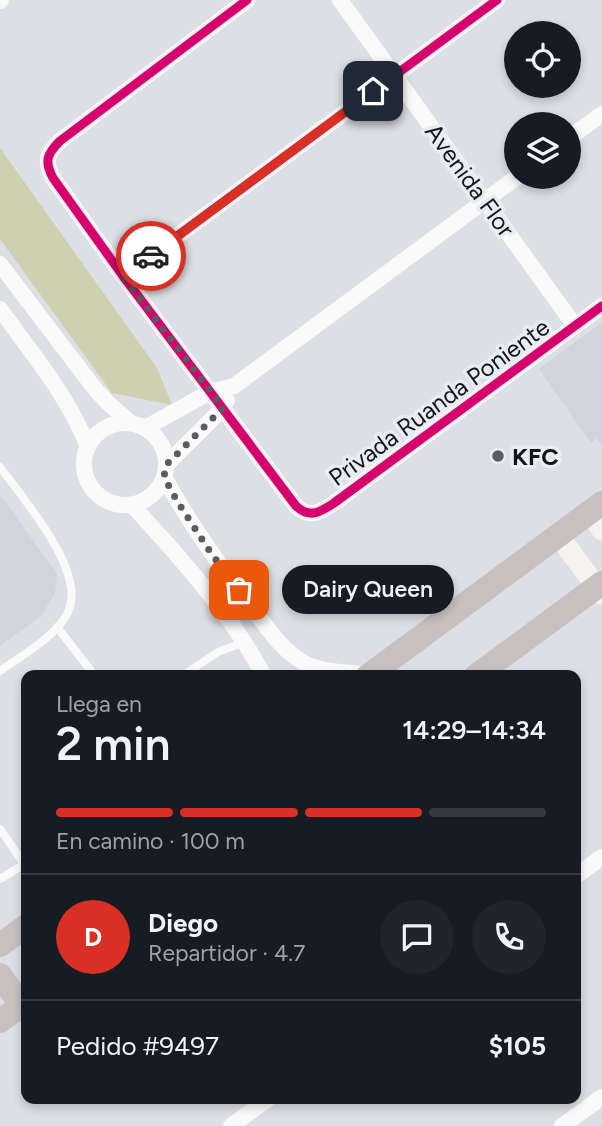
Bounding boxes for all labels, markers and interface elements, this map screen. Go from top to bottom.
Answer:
map controls [504,21,581,189]
button: locate [504,21,581,98]
pin [343,61,403,121]
icon: home [354,72,392,110]
button: layers [504,112,581,189]
street label: Avenida Flor [419,118,521,242]
courier [116,221,186,291]
icon: car [132,237,170,275]
street label: Privada Ruanda Poniente [323,312,555,492]
place label: KFC [512,442,559,471]
marker: KFC [490,448,506,464]
pin [209,560,269,620]
callout: Dairy Queen [281,566,452,614]
icon: bag [220,571,258,609]
text: Dairy Queen [303,575,433,603]
text: Llega en [56,690,142,718]
text: 14:29–14:34 [402,714,546,746]
text: 2 min [56,716,171,772]
text: En camino · 100 m [56,827,245,855]
button: chat [380,900,454,974]
button: phone [472,900,546,974]
text: Diego [148,907,218,939]
text: D [84,921,102,953]
text: Repartidor · 4.7 [148,939,305,967]
text: Pedido #9497 [56,1030,219,1062]
text: $105 [489,1030,546,1062]

